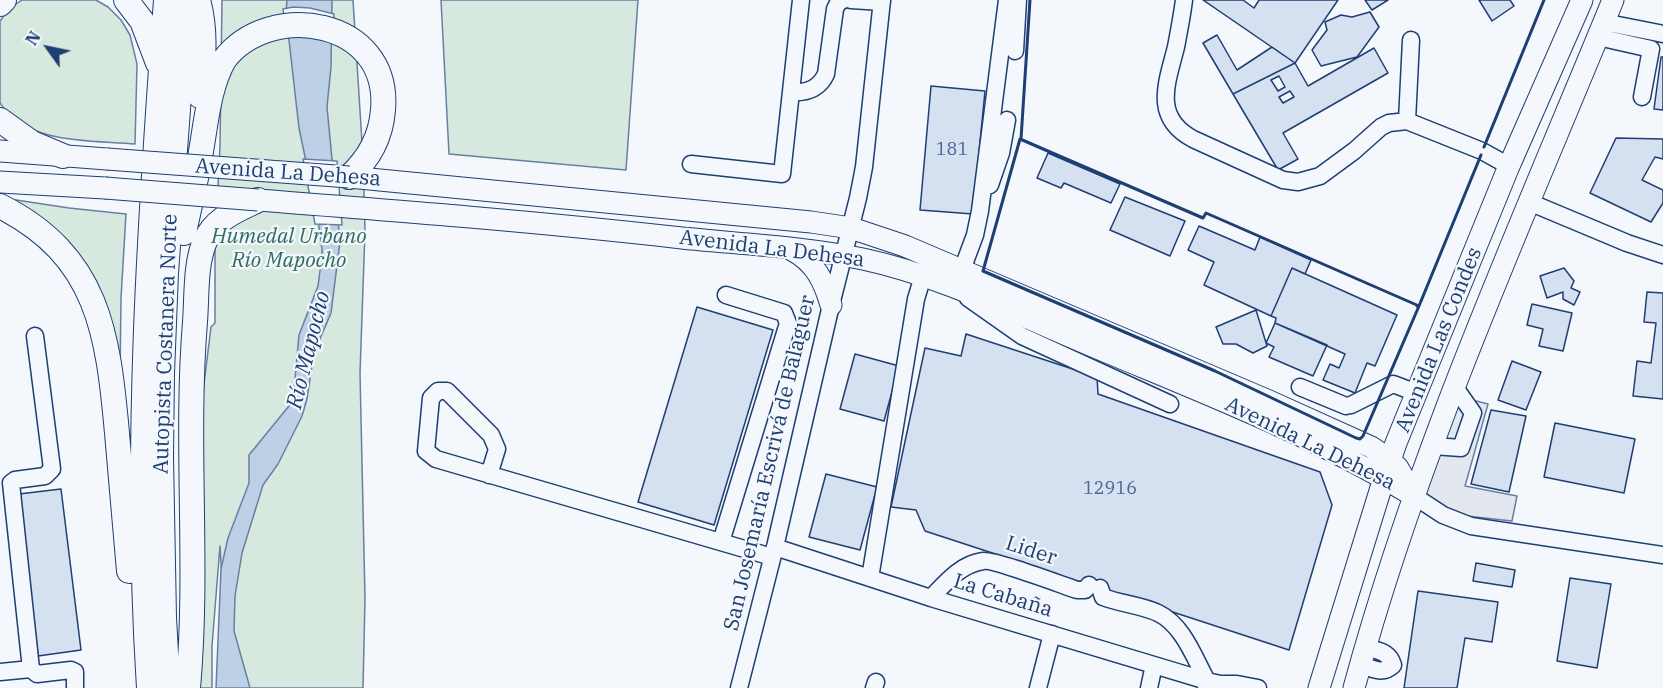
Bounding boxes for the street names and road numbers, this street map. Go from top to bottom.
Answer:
street label: Avenida La Dehesa [194,154,382,192]
street label: Autopista Costanera Norte [149,213,183,475]
street label: Avenida La Dehesa [678,225,866,273]
street label: Avenida Las Condes [1390,244,1488,436]
street label: San Josemaría Escrivá de Balaguer [719,293,821,633]
street label: Avenida La Dehesa [1221,392,1399,496]
street label: Lider [1002,531,1060,571]
street label: La Cabaña [950,569,1056,623]

